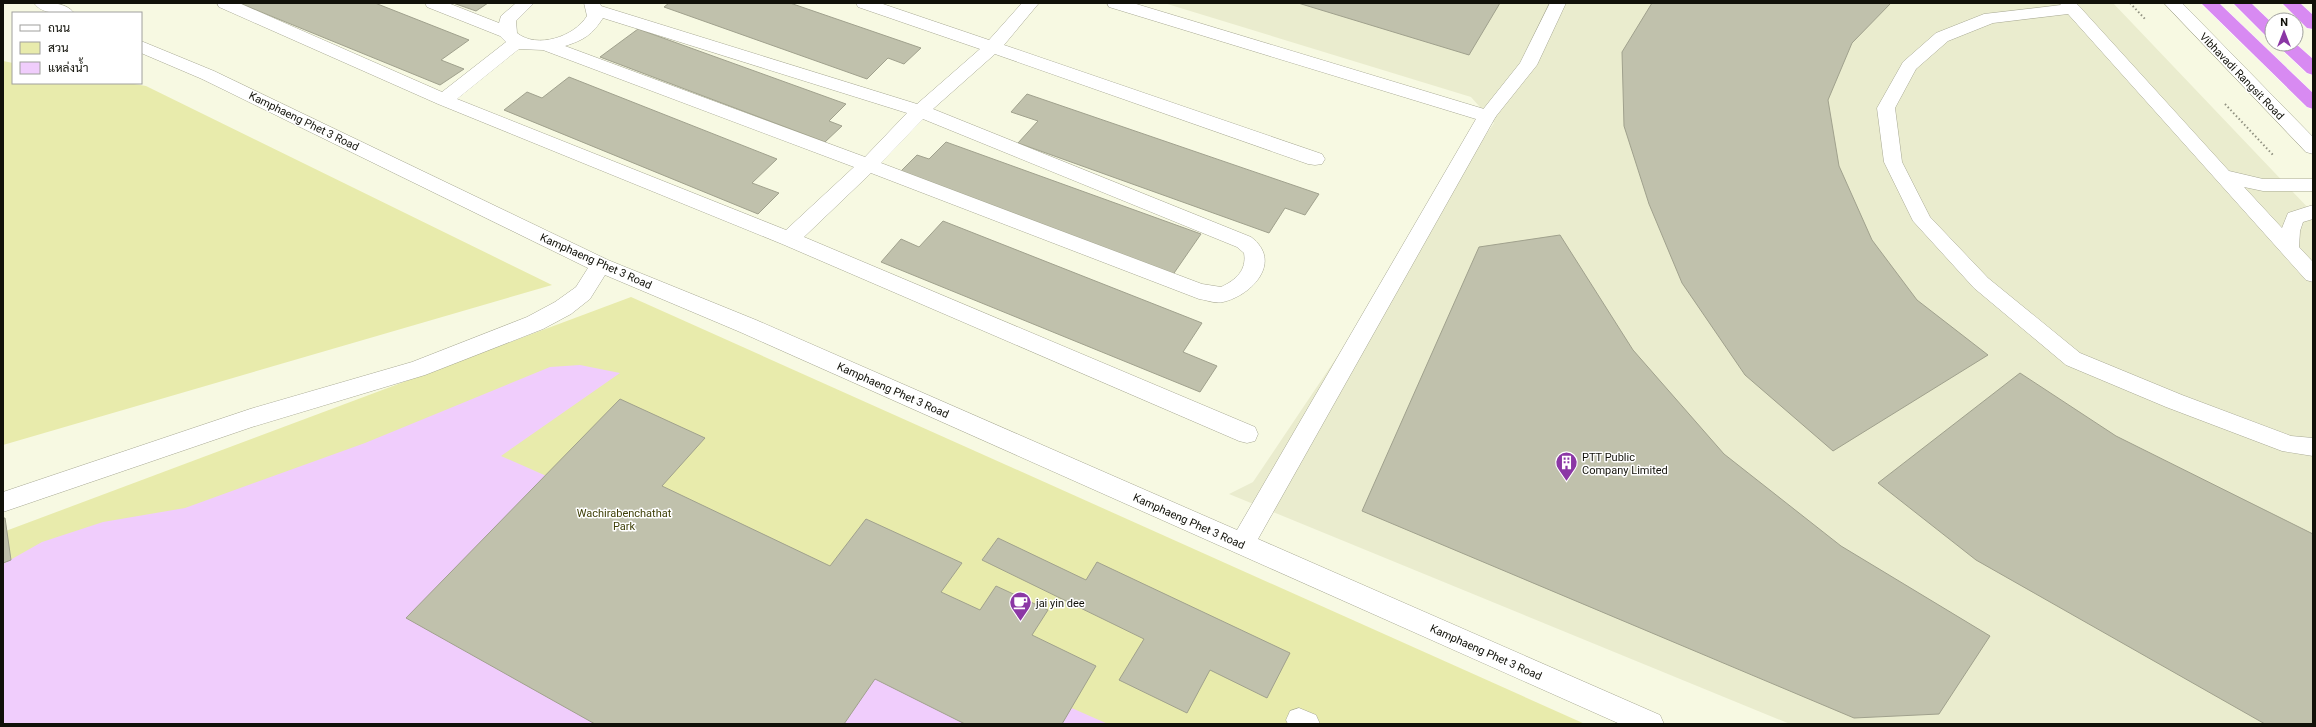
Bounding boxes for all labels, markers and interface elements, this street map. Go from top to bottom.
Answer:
legend [12,12,142,84]
north arrow [2264,12,2304,52]
text: N [2280,16,2288,29]
text: ถนน [48,21,71,35]
street label: Vibhavadi Rangsit Road [2197,30,2286,122]
text: สวน [48,41,69,55]
text: แหล่งน้ำ [48,57,88,75]
street label: Kamphaeng Phet 3 Road [247,89,361,154]
street label: Kamphaeng Phet 3 Road [538,231,654,292]
street label: Kamphaeng Phet 3 Road [835,360,951,421]
building icon: PTT Public Company Limited [1554,450,1580,483]
place label: PTT Public Company Limited [1582,451,1668,477]
street label: Kamphaeng Phet 3 Road [1131,491,1247,552]
park label: Wachirabenchathat Park [577,507,672,533]
cafe icon: jai yin dee [1008,590,1034,623]
place label: jai yin dee [1035,597,1085,610]
street label: Kamphaeng Phet 3 Road [1428,622,1544,683]

